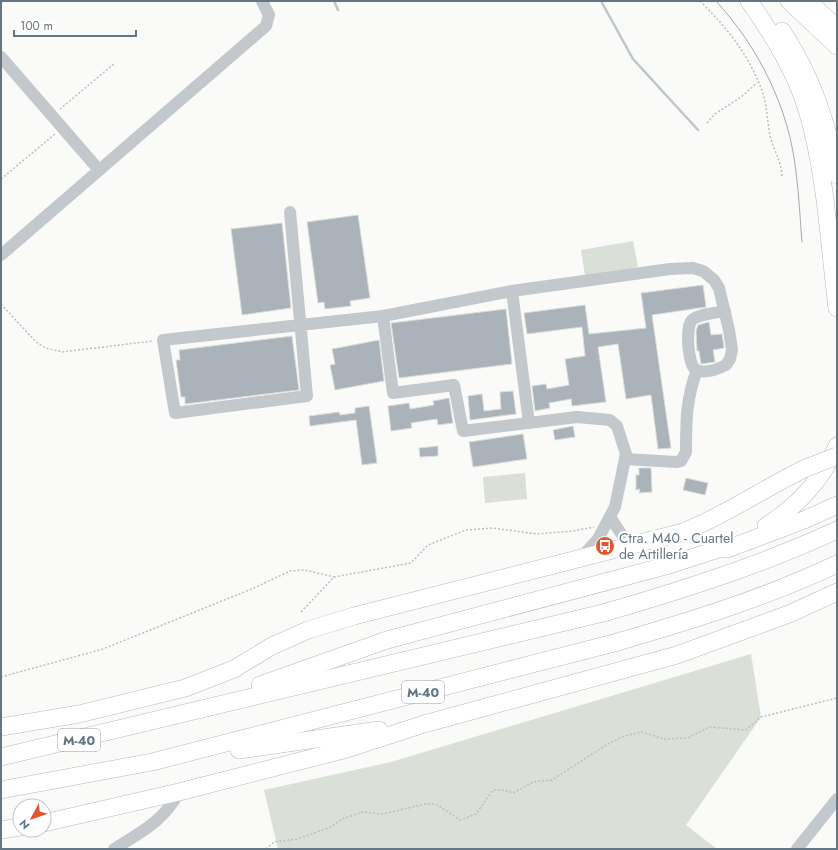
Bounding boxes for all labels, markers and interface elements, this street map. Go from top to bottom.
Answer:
scale bar [14,12,136,38]
text: 100 m [20,17,53,35]
place label: Ctra. M40 - Cuartel de Artillería [619,528,733,564]
bus stop icon: Ctra. M40 - Cuartel de Artillería [594,535,616,557]
road number: M-40 [402,681,444,703]
road number: M-40 [58,729,100,751]
north arrow [12,798,52,838]
text: N [15,816,33,833]

